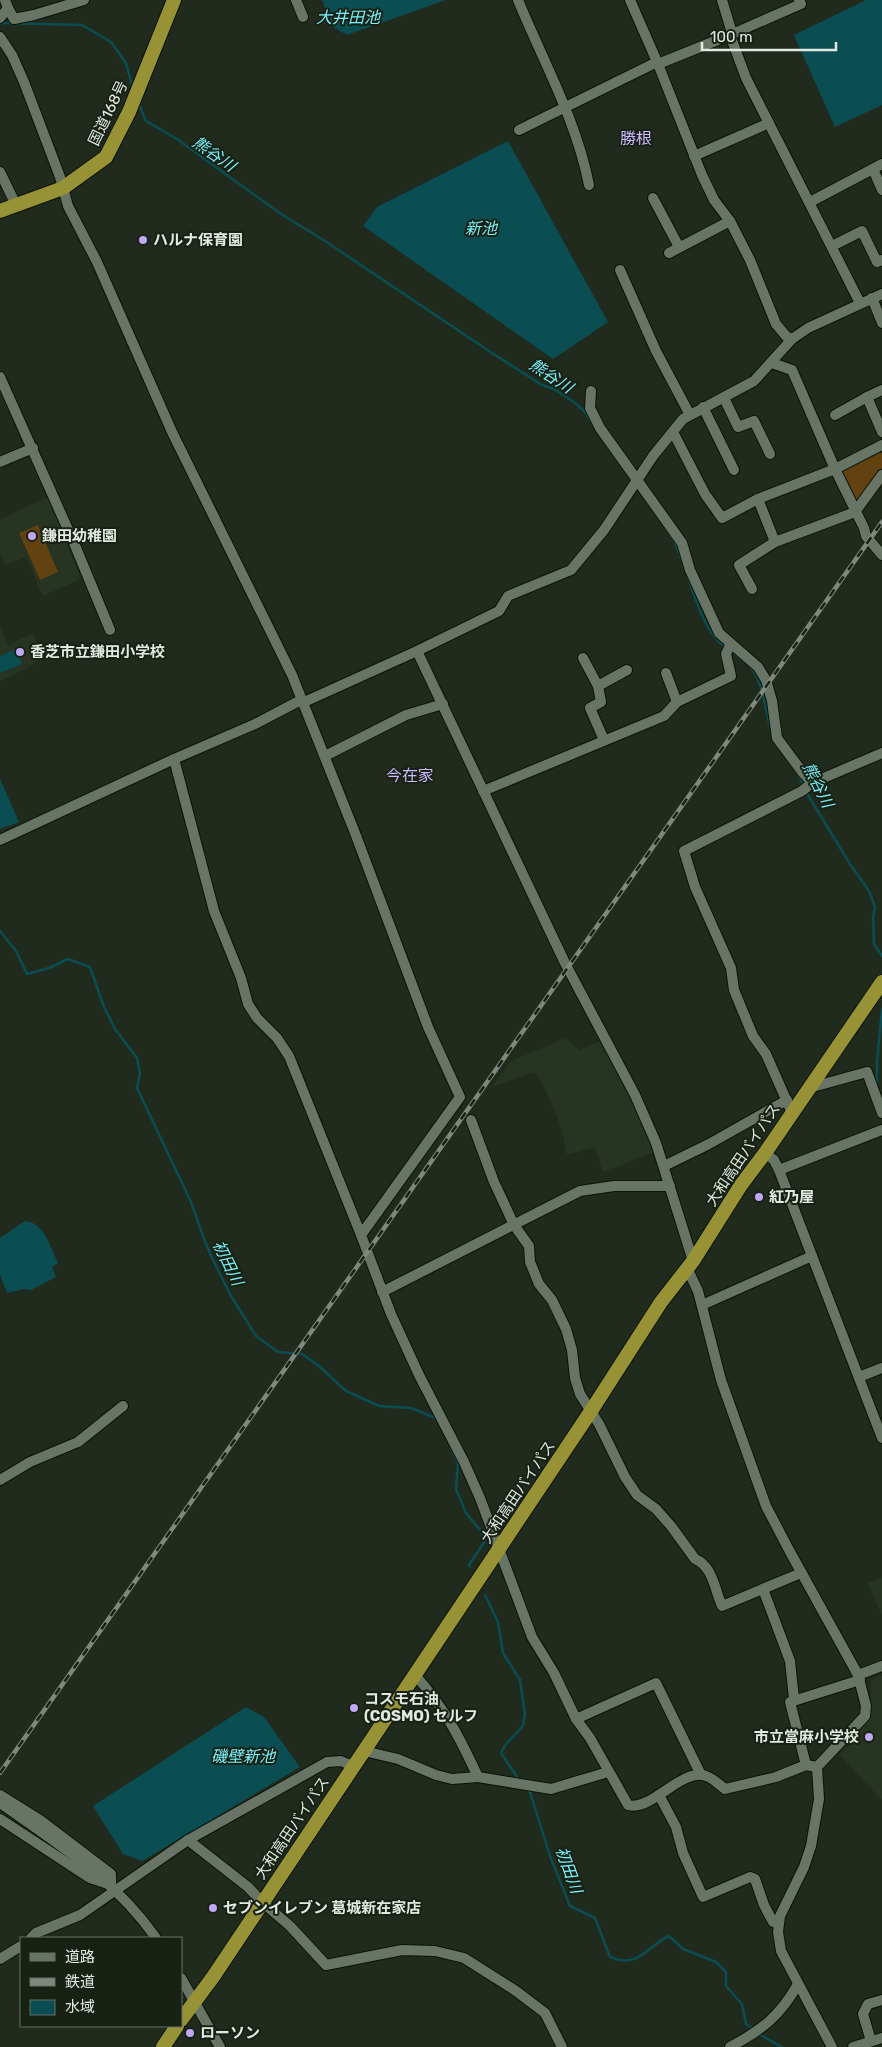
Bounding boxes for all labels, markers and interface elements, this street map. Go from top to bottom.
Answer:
water label: 大井田池 [316,8,382,27]
scale bar [702,20,836,52]
text: 100 m [710,28,752,46]
street label: 国道168号 [85,78,131,148]
district label: 勝根 [620,129,652,148]
water label: 熊谷川 [189,132,241,177]
water label: 新池 [465,219,499,238]
place label: ハルナ保育園 [153,231,243,249]
marker: ハルナ保育園 [137,234,149,246]
water label: 熊谷川 [526,355,578,398]
place label: 鎌田幼稚園 [41,527,117,545]
marker: 鎌田幼稚園 [26,530,38,542]
place label: 香芝市立鎌田小学校 [30,643,165,661]
marker: 香芝市立鎌田小学校 [14,646,26,658]
water label: 熊谷川 [799,759,838,812]
district label: 今在家 [386,766,434,785]
street label: 大和高田バイパス [702,1100,784,1210]
place label: 紅乃屋 [769,1188,814,1206]
marker: 紅乃屋 [753,1191,765,1203]
water label: 初田川 [209,1237,248,1291]
street label: 大和高田バイパス [477,1437,559,1547]
place label: コスモ石油 (COSMO) セルフ [364,1690,478,1725]
marker: コスモ石油 (COSMO) セルフ [348,1702,360,1714]
place label: 市立當麻小学校 [754,1728,859,1746]
marker: 市立當麻小学校 [863,1731,875,1743]
water label: 磯壁新池 [211,1747,277,1766]
street label: 大和高田バイパス [251,1773,333,1883]
water label: 初田川 [552,1844,587,1898]
place label: セブンイレブン 葛城新在家店 [223,1899,421,1917]
marker: セブンイレブン 葛城新在家店 [207,1902,219,1914]
legend [20,1937,182,2027]
text: 道路 [65,1948,95,1966]
text: 鉄道 [65,1973,95,1991]
text: 水域 [65,1998,95,2016]
place label: ローソン [200,2024,260,2042]
marker: ローソン [184,2027,196,2039]

